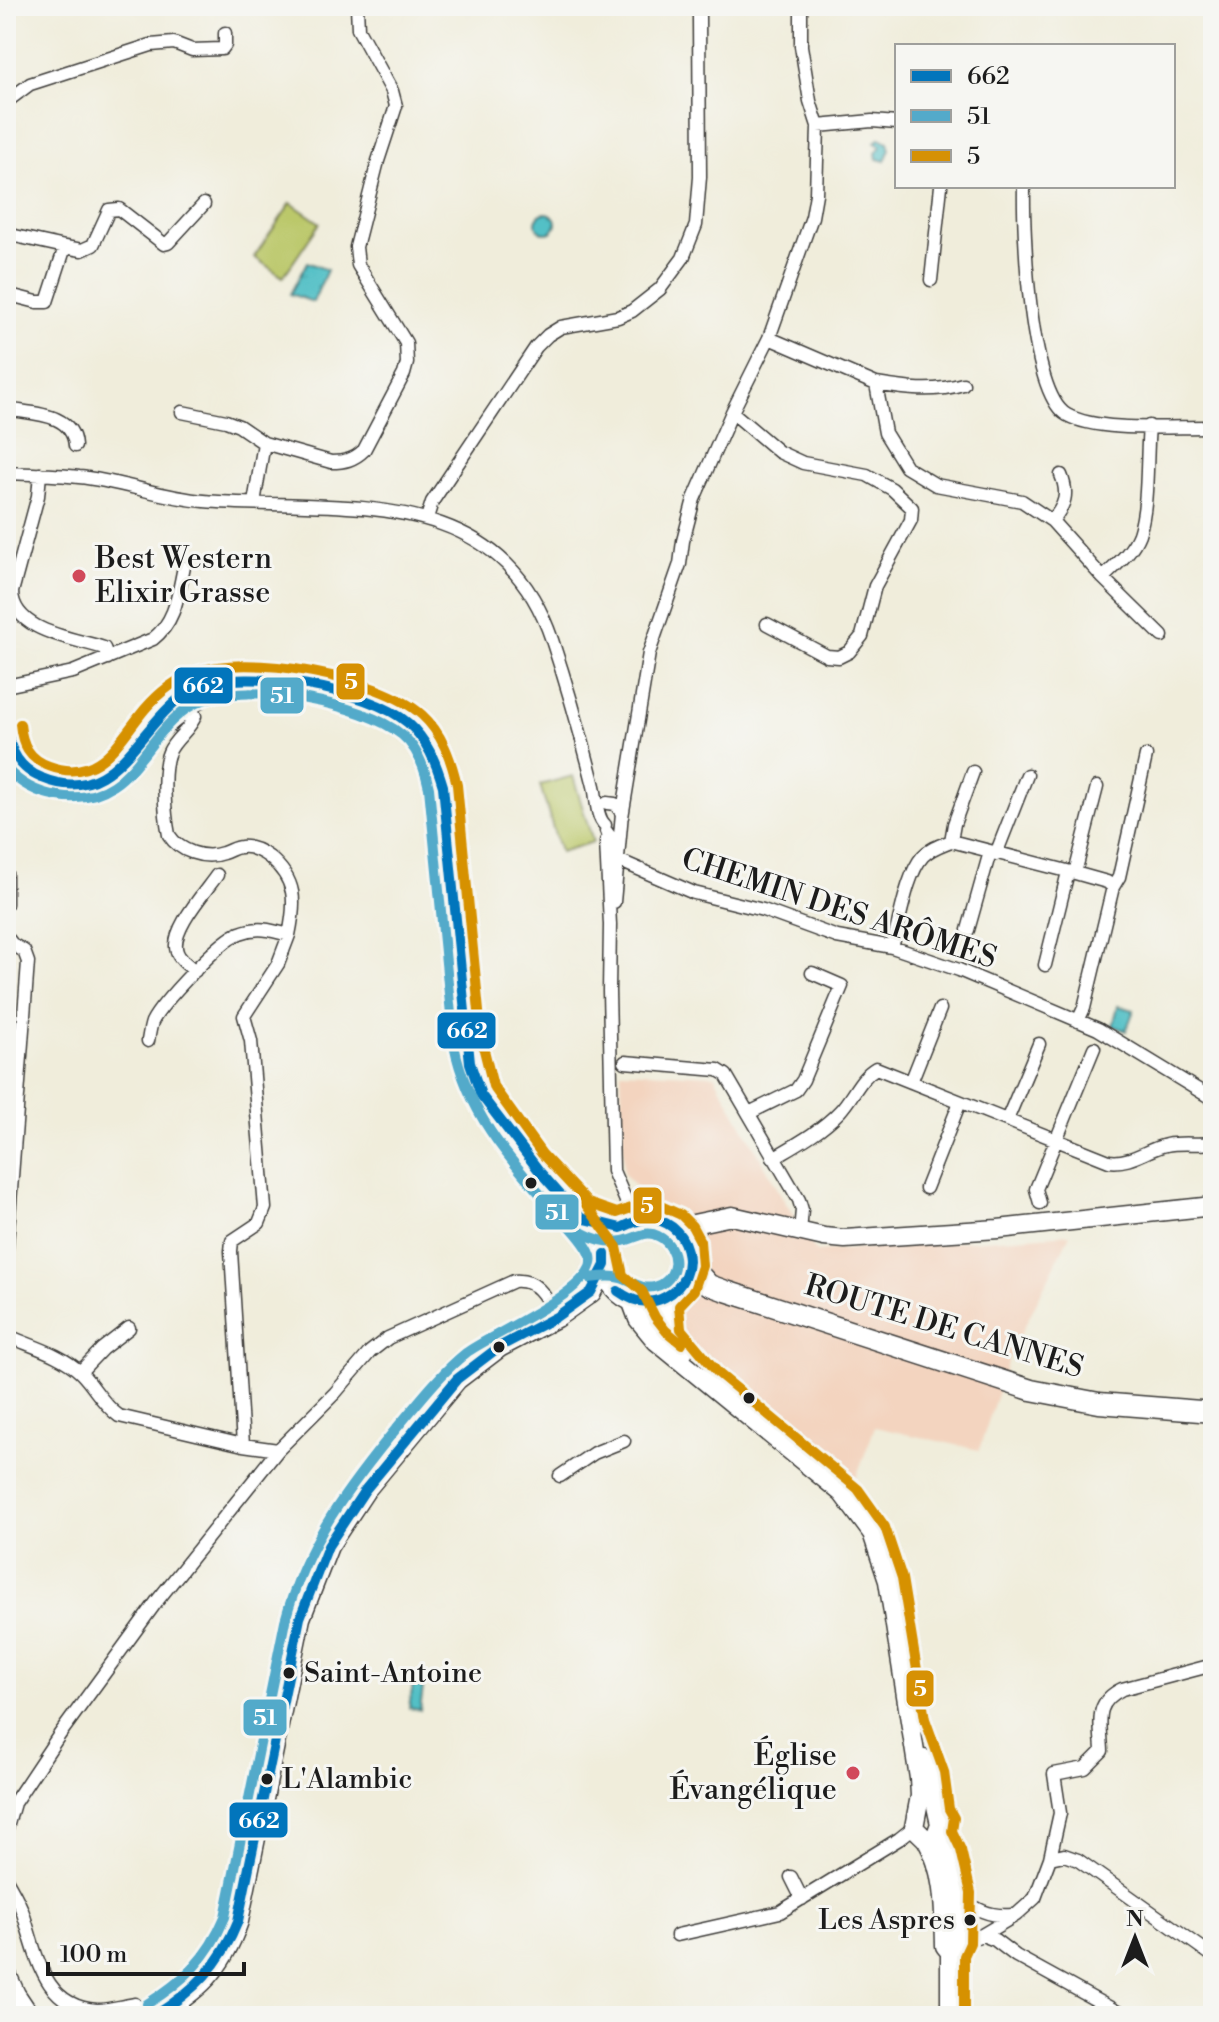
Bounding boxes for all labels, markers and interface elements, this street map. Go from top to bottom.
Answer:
legend [895,44,1175,188]
text: 662 [967,62,1010,92]
text: 51 [967,102,991,132]
text: 5 [967,142,980,172]
place label: Best Western Elixir Grasse [94,540,272,612]
marker: Best Western Elixir Grasse [70,567,88,585]
line badge: 5 [335,662,366,701]
line badge: 662 [173,666,234,705]
text: 5 [344,669,358,696]
text: 662 [182,673,224,700]
line badge: 51 [259,676,305,715]
text: 51 [270,683,295,710]
street label: CHEMIN DES ARÔMES [677,838,1002,978]
line badge: 662 [436,1011,497,1050]
text: 662 [446,1018,488,1045]
unlabelled marker [523,1175,539,1191]
line badge: 5 [632,1186,663,1225]
line badge: 51 [534,1193,580,1231]
text: 5 [640,1193,654,1220]
text: 51 [545,1200,570,1227]
street label: ROUTE DE CANNES [800,1267,1088,1387]
unlabelled marker [491,1339,507,1355]
unlabelled marker [741,1390,757,1406]
place label: Saint-Antoine [304,1656,482,1691]
marker: Saint-Antoine [281,1665,297,1681]
line badge: 5 [905,1669,935,1708]
text: 5 [913,1676,927,1703]
line badge: 51 [242,1698,288,1737]
text: 51 [253,1705,278,1732]
place label: Église Évangélique [669,1735,837,1809]
place label: L'Alambic [282,1762,412,1797]
marker: Église Évangélique [844,1764,862,1782]
marker: L'Alambic [259,1771,275,1787]
line badge: 662 [228,1801,289,1839]
text: 662 [238,1808,280,1835]
north arrow [1095,1898,1175,1978]
place label: Les Aspres [818,1903,955,1938]
text: N [1126,1906,1144,1933]
marker: Les Aspres [962,1912,978,1928]
scale bar [48,1926,244,1976]
text: 100 m [60,1940,127,1970]

